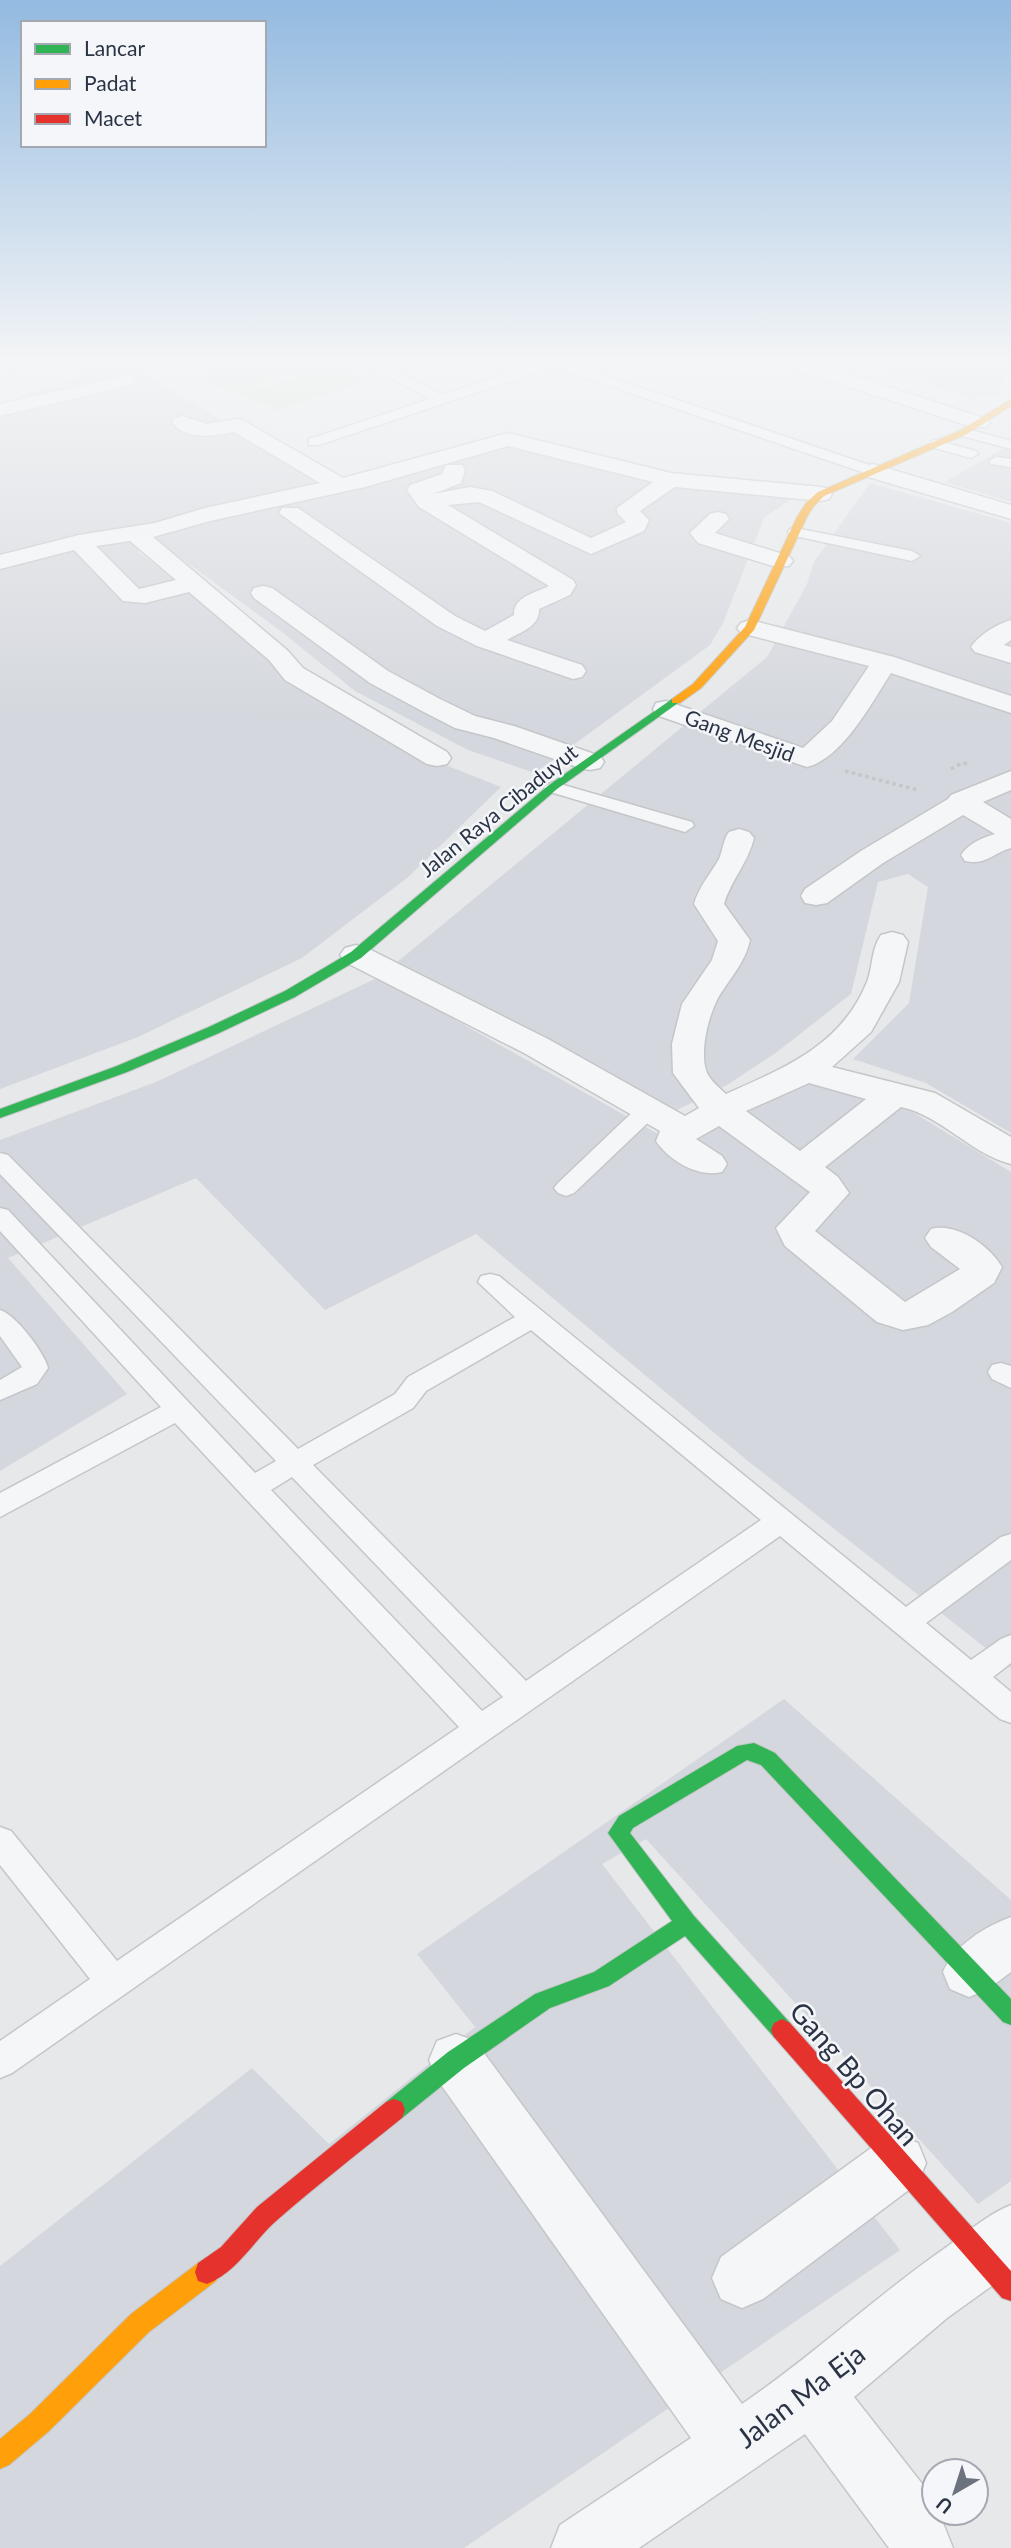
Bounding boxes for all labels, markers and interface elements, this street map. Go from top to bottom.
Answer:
legend [21,21,266,147]
text: Lancar [84,35,145,60]
text: Padat [84,70,137,95]
text: Macet [84,105,142,130]
street label: Gang Mesjid [682,704,798,766]
street label: Jalan Raya Cibaduyut [414,738,582,881]
street label: Gang Bp Ohan [783,1994,927,2152]
street label: Jalan Ma Eja [729,2336,871,2454]
north arrow [920,2457,990,2527]
text: U [931,2492,957,2519]

